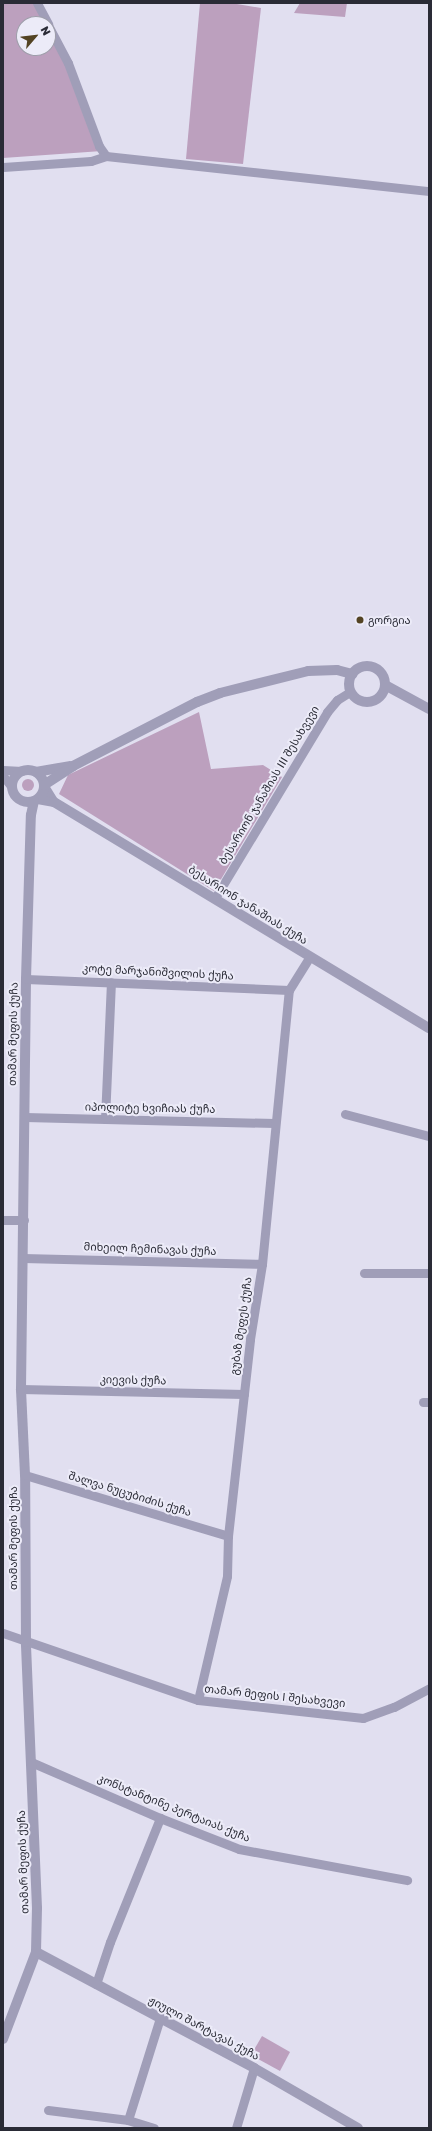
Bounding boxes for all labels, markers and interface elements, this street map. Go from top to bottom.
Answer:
north arrow [16,16,56,56]
text: N [38,24,54,37]
place label: გორგია [368,613,411,627]
marker: გორგია [355,615,365,625]
street label: ბესარიონ ჯანაშიას III შესახვევი [216,703,322,867]
street label: ბესარიონ ჯანაშიას ქუჩა [186,863,310,947]
street label: კოტე მარჯანიშვილის ქუჩა [82,961,234,983]
street label: თამარ მეფის ქუჩა [5,982,21,1086]
street label: იპოლიტე ხვიჩიას ქუჩა [85,1100,215,1116]
street label: მიხეილ ჩემინავას ქუჩა [83,1240,217,1258]
street label: გუბაზ მეფეს ქუჩა [228,1276,254,1376]
street label: კიევის ქუჩა [100,1373,166,1387]
street label: შალვა ნუცუბიძის ქუჩა [67,1469,193,1519]
street label: თამარ მეფის ქუჩა [6,1486,20,1590]
street label: თამარ მეფის I შესახვევი [204,1682,346,1710]
street label: კონსტანტინე პერტაიას ქუჩა [96,1771,252,1845]
street label: თამარ მეფის ქუჩა [15,1810,31,1914]
street label: ჟიული შარტავას ქუჩა [146,1993,262,2063]

